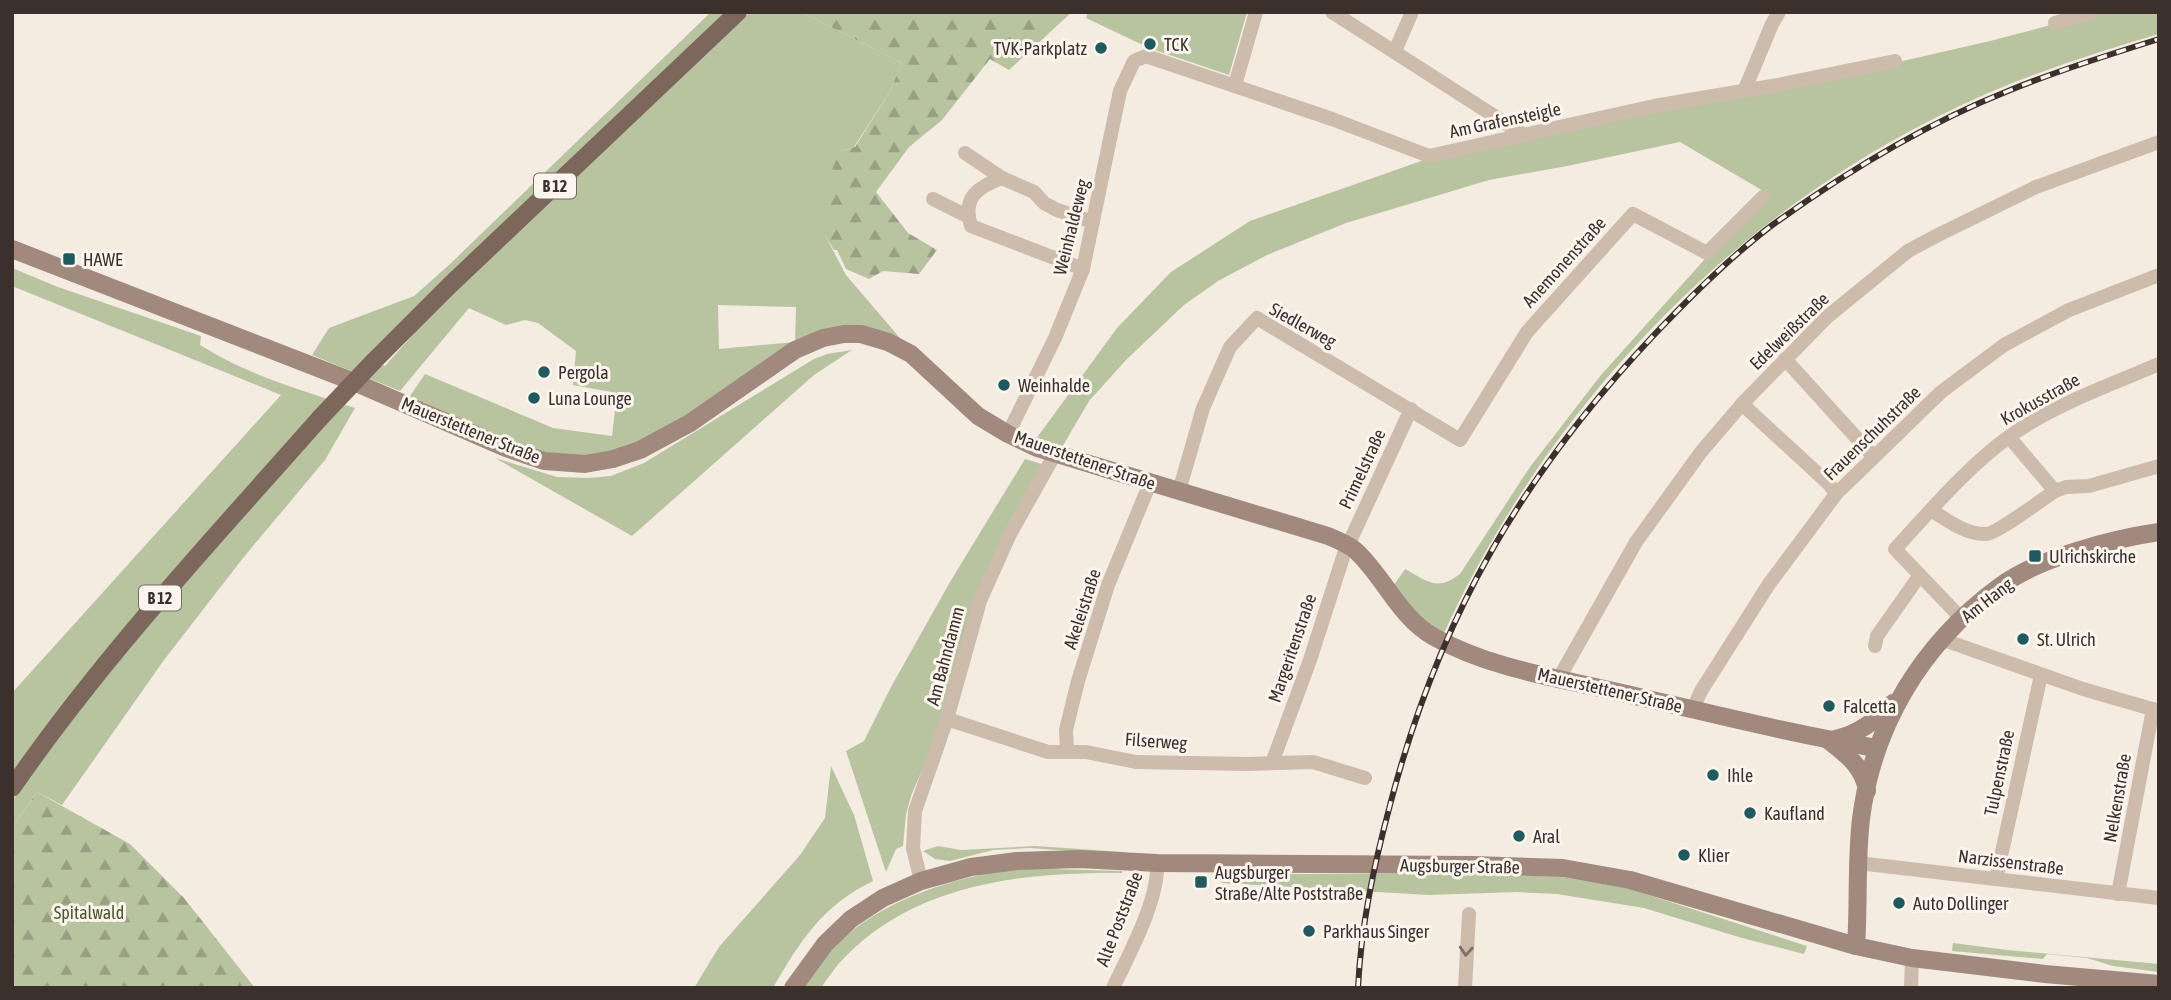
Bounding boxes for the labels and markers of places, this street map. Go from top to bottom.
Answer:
place label: TCK [1164,34,1189,55]
marker: TCK [1142,36,1158,52]
place label: TVK-Parkplatz [994,38,1088,59]
marker: TVK-Parkplatz [1093,40,1109,56]
place label: HAWE [83,249,123,270]
marker: HAWE [61,251,77,267]
place label: Pergola [558,362,609,383]
marker: Pergola [536,364,552,380]
place label: Weinhalde [1018,375,1090,396]
marker: Weinhalde [996,377,1012,393]
place label: Luna Lounge [548,388,632,409]
marker: Luna Lounge [526,390,542,406]
place label: Ulrichskirche [2049,546,2136,567]
marker: Ulrichskirche [2027,548,2043,564]
place label: St. Ulrich [2037,629,2096,650]
marker: St. Ulrich [2015,631,2031,647]
place label: Falcetta [1843,696,1896,717]
marker: Falcetta [1821,698,1837,714]
place label: Ihle [1727,765,1753,786]
marker: Ihle [1705,767,1721,783]
place label: Kaufland [1764,803,1825,824]
marker: Kaufland [1742,805,1758,821]
place label: Aral [1533,826,1560,847]
marker: Aral [1511,828,1527,844]
place label: Klier [1698,845,1730,866]
marker: Klier [1676,847,1692,863]
place label: Augsburger Straße/Alte Poststraße [1215,862,1363,904]
marker: Augsburger Straße/Alte Poststraße [1193,874,1209,890]
place label: Auto Dollinger [1913,893,2009,914]
marker: Auto Dollinger [1891,895,1907,911]
place label: Parkhaus Singer [1323,921,1430,942]
marker: Parkhaus Singer [1301,923,1317,939]

